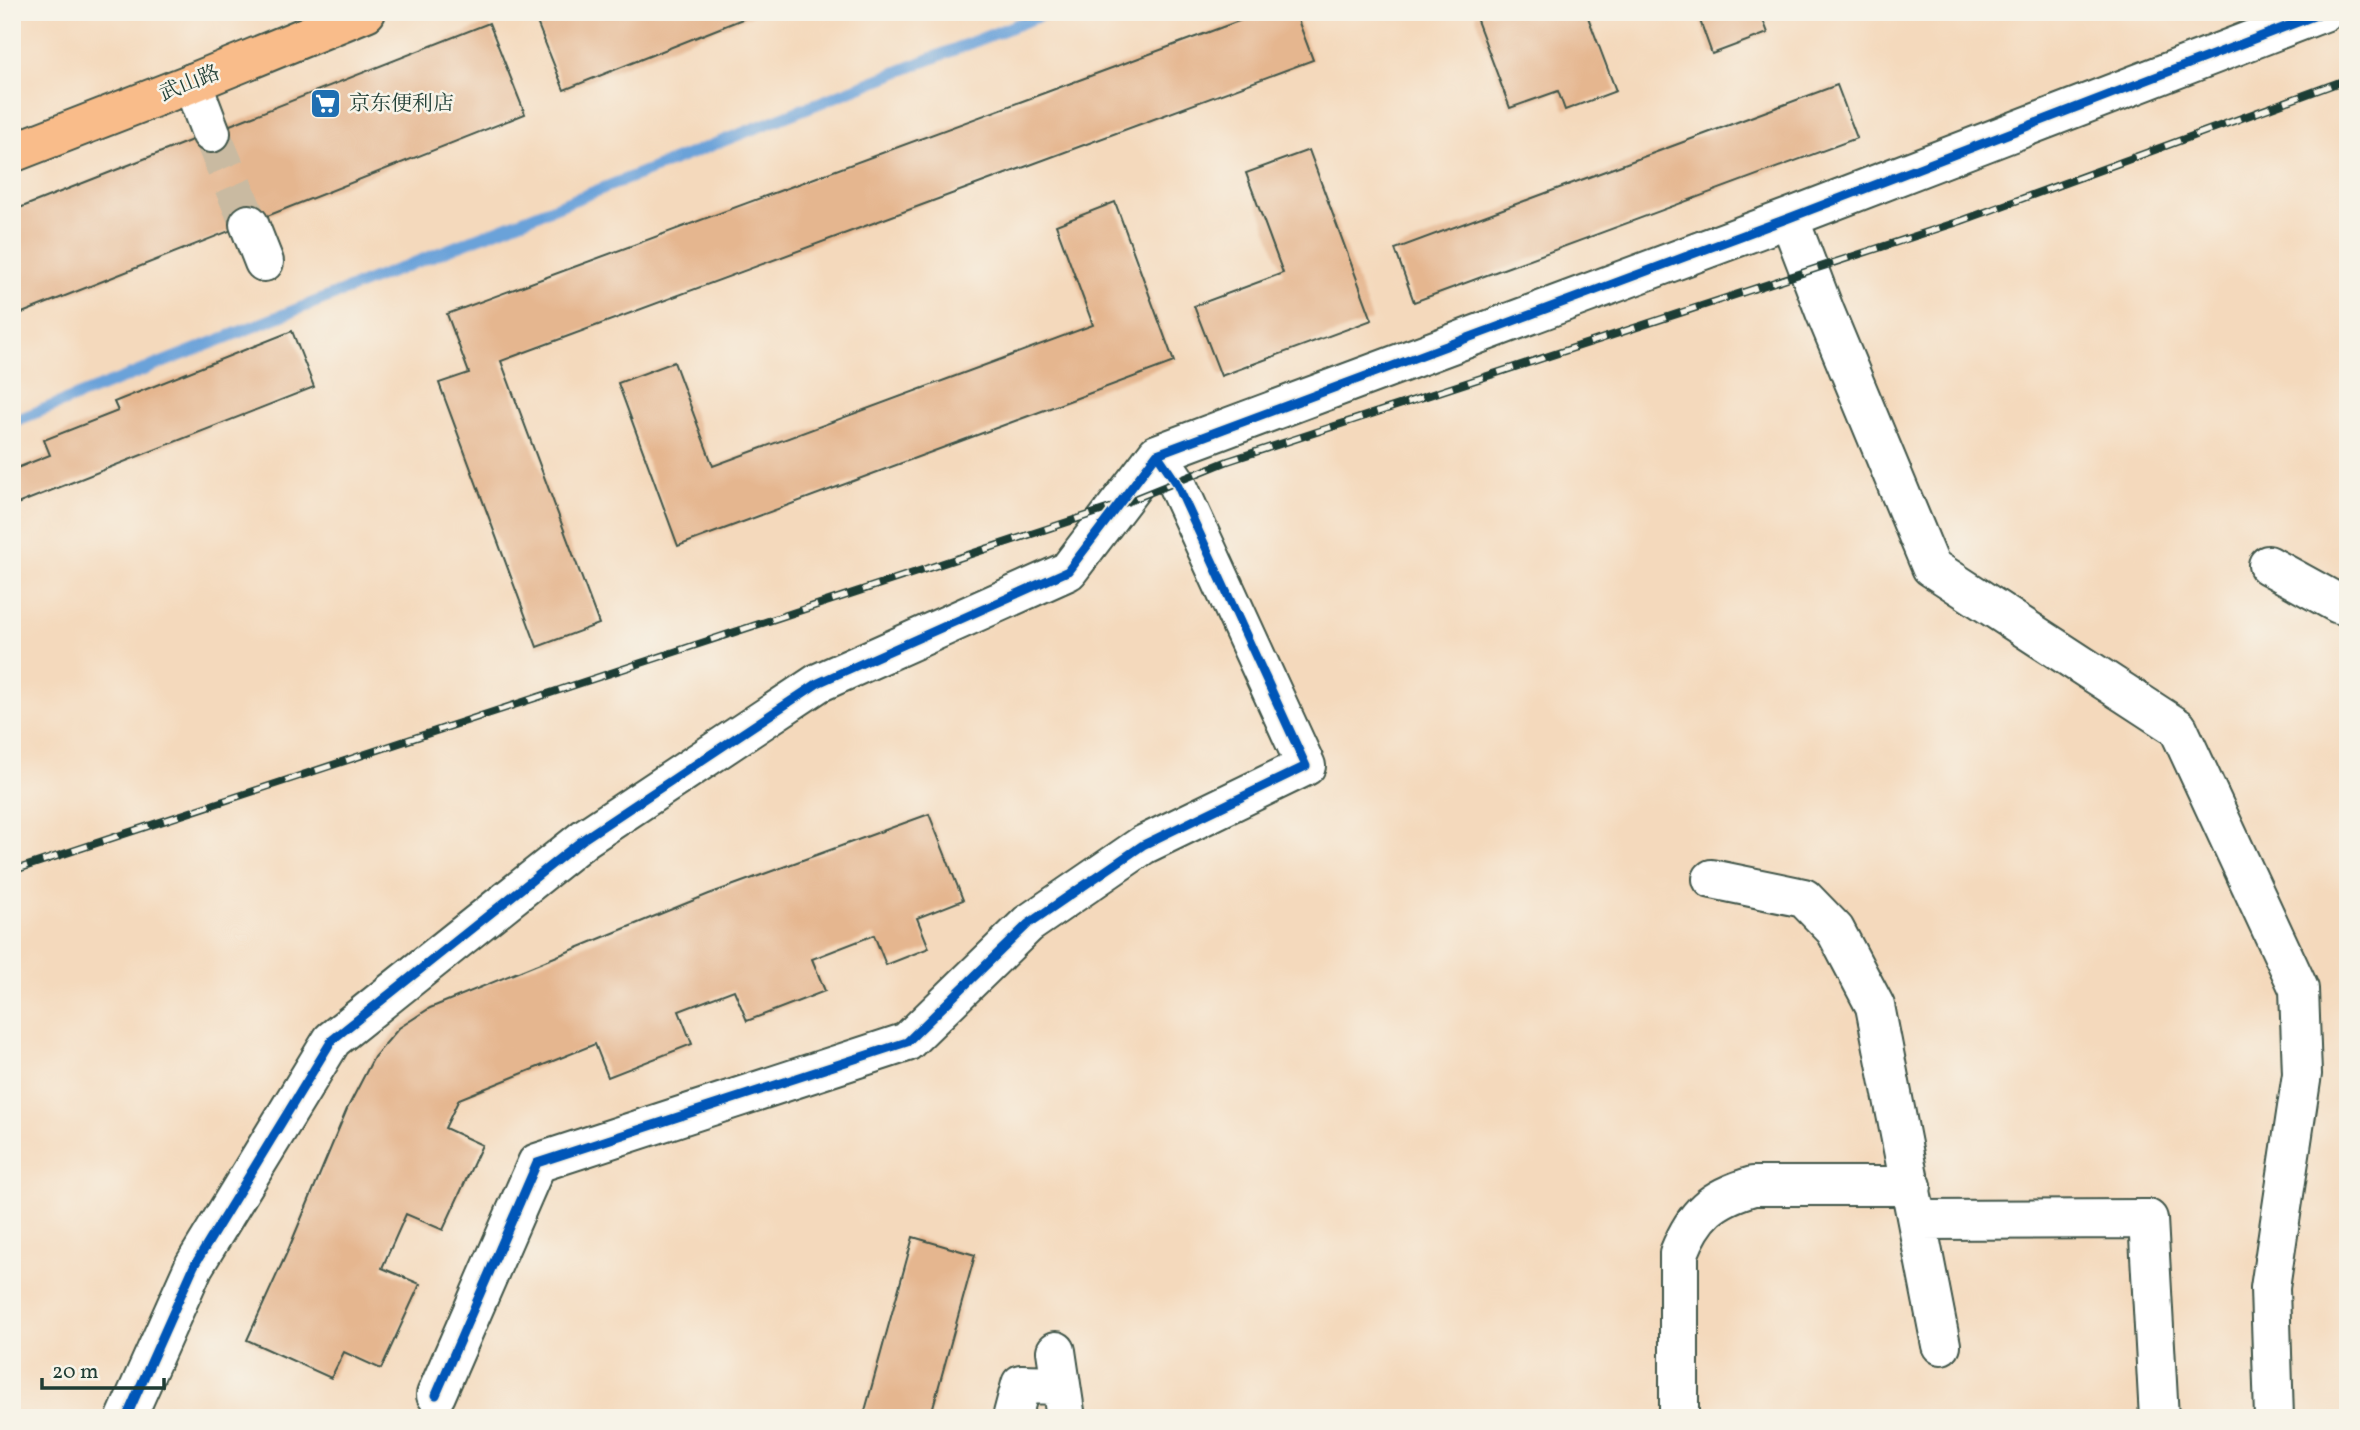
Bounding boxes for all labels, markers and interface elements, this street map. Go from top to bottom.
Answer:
street label: 武山路 [155,59,225,109]
supermarket icon: 京东便利店 [309,87,343,121]
place label: 京东便利店 [349,90,454,119]
scale bar [42,1346,164,1390]
text: 20 m [52,1358,98,1387]

